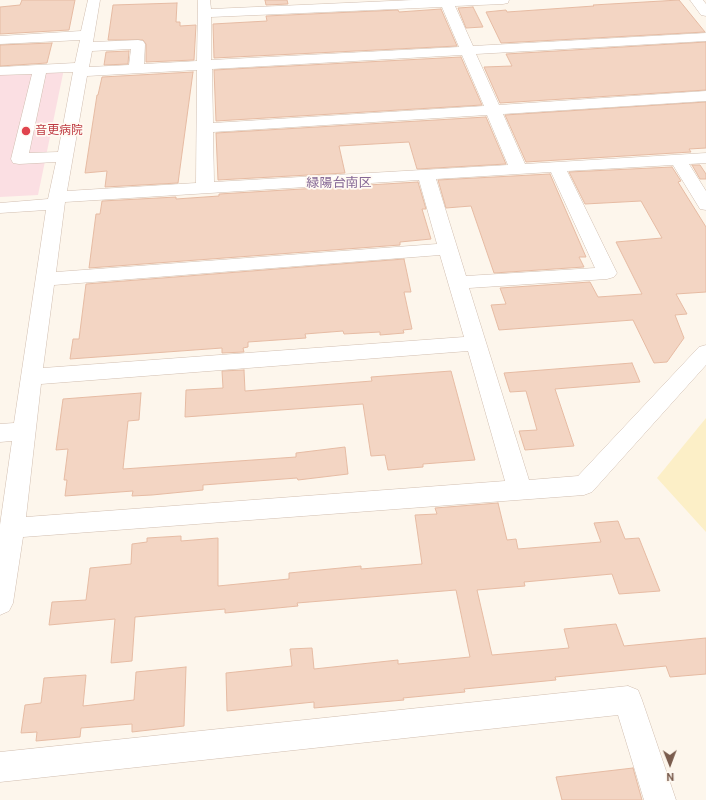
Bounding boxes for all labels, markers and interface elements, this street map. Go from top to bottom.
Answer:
place label: 音更病院 [35,124,83,138]
marker: 音更病院 [20,125,32,137]
district label: 緑陽台南区 [307,176,371,192]
north arrow [650,744,690,784]
text: N [666,770,674,783]

